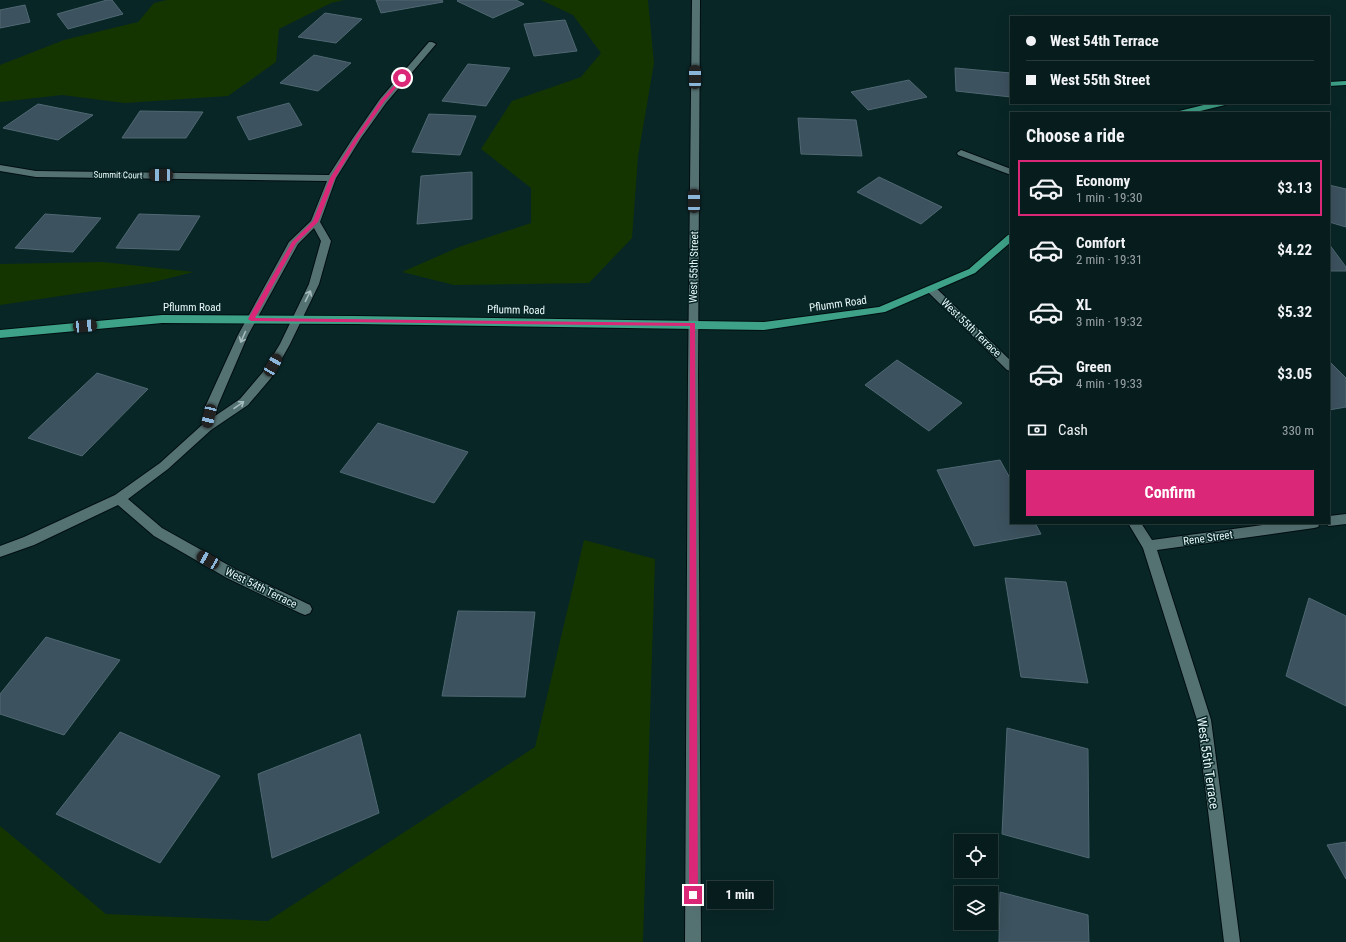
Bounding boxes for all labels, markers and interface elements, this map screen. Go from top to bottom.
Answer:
text: West 54th Terrace [1050,32,1159,50]
car [689,65,701,89]
route start [393,69,411,87]
text: West 55th Street [1050,71,1150,89]
text: Choose a ride [1026,125,1125,146]
car [149,169,173,181]
street label: Summit Court [93,170,143,180]
icon: car [1028,170,1064,206]
text: Economy [1076,172,1130,190]
text: $3.13 [1277,179,1312,197]
car [688,189,700,213]
text: 1 min · 19:30 [1076,190,1142,205]
street label: West 55th Street [687,231,701,303]
icon: car [1028,232,1064,268]
text: Comfort [1076,234,1125,252]
text: $4.22 [1277,241,1312,259]
text: 2 min · 19:31 [1076,252,1142,267]
one-way arrow [305,290,312,302]
street label: Pflumm Road [808,294,868,314]
icon: car [1028,294,1064,330]
street label: West 55th Terrace [938,296,1004,360]
text: XL [1076,296,1092,314]
street label: Pflumm Road [163,301,221,314]
street label: Pflumm Road [487,303,545,317]
text: $5.32 [1277,303,1312,321]
text: 3 min · 19:32 [1076,314,1142,329]
car [73,319,97,333]
one-way arrow [239,330,246,342]
car [262,352,284,378]
icon: car [1028,356,1064,392]
text: Green [1076,358,1111,376]
text: $3.05 [1277,365,1312,383]
text: 4 min · 19:33 [1076,376,1142,391]
one-way arrow [233,401,244,409]
car [200,403,218,429]
icon: cash [1026,419,1048,441]
text: Cash [1058,421,1088,439]
text: 330 m [1282,423,1314,438]
button: Confirm [1026,470,1314,516]
street label: Rene Street [1182,528,1234,548]
car [195,549,221,571]
street label: West 54th Terrace [223,565,299,611]
street label: West 55th Terrace [1194,716,1222,810]
map controls [954,834,998,930]
button: locate [954,834,998,878]
callout: 1 min [707,881,773,909]
route end [684,886,702,904]
button: layers [954,886,998,930]
text: 1 min [726,887,754,902]

